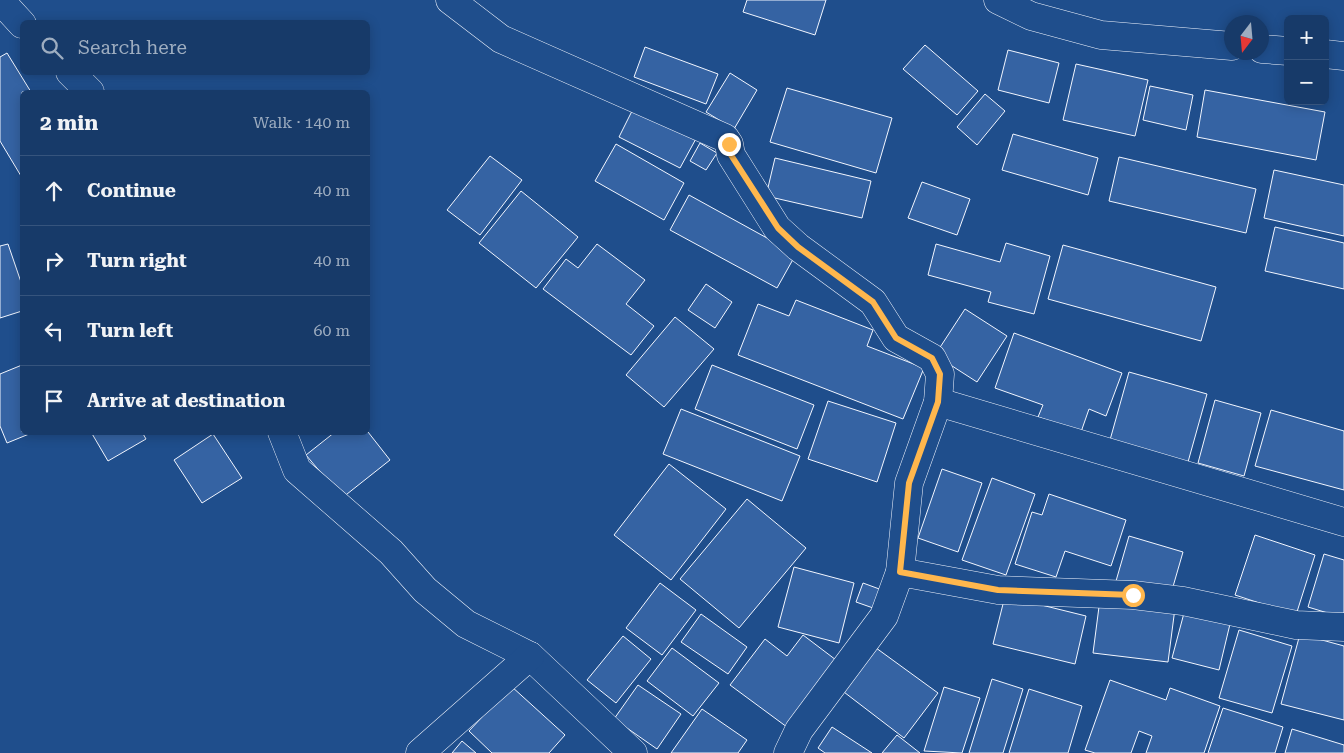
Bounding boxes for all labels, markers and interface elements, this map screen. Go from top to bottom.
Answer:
north arrow [1224,15,1269,60]
map controls [1284,15,1329,105]
button: + [1284,15,1329,60]
search box [20,20,370,75]
icon: search [38,34,66,62]
text: Search here [78,36,187,59]
button: − [1284,60,1329,105]
text: 2 min [40,111,98,135]
text: Walk · 140 m [253,113,350,132]
route end [718,133,741,156]
icon: ahead [40,177,68,205]
text: Continue [87,179,176,202]
text: 40 m [313,181,350,200]
icon: right [40,247,68,275]
text: Turn right [87,249,187,272]
text: 40 m [313,251,350,270]
icon: left [40,317,68,345]
text: Turn left [87,319,173,342]
text: 60 m [313,321,350,340]
icon: arrive [40,387,68,415]
text: Arrive at destination [87,389,285,412]
route start [1122,584,1145,607]

